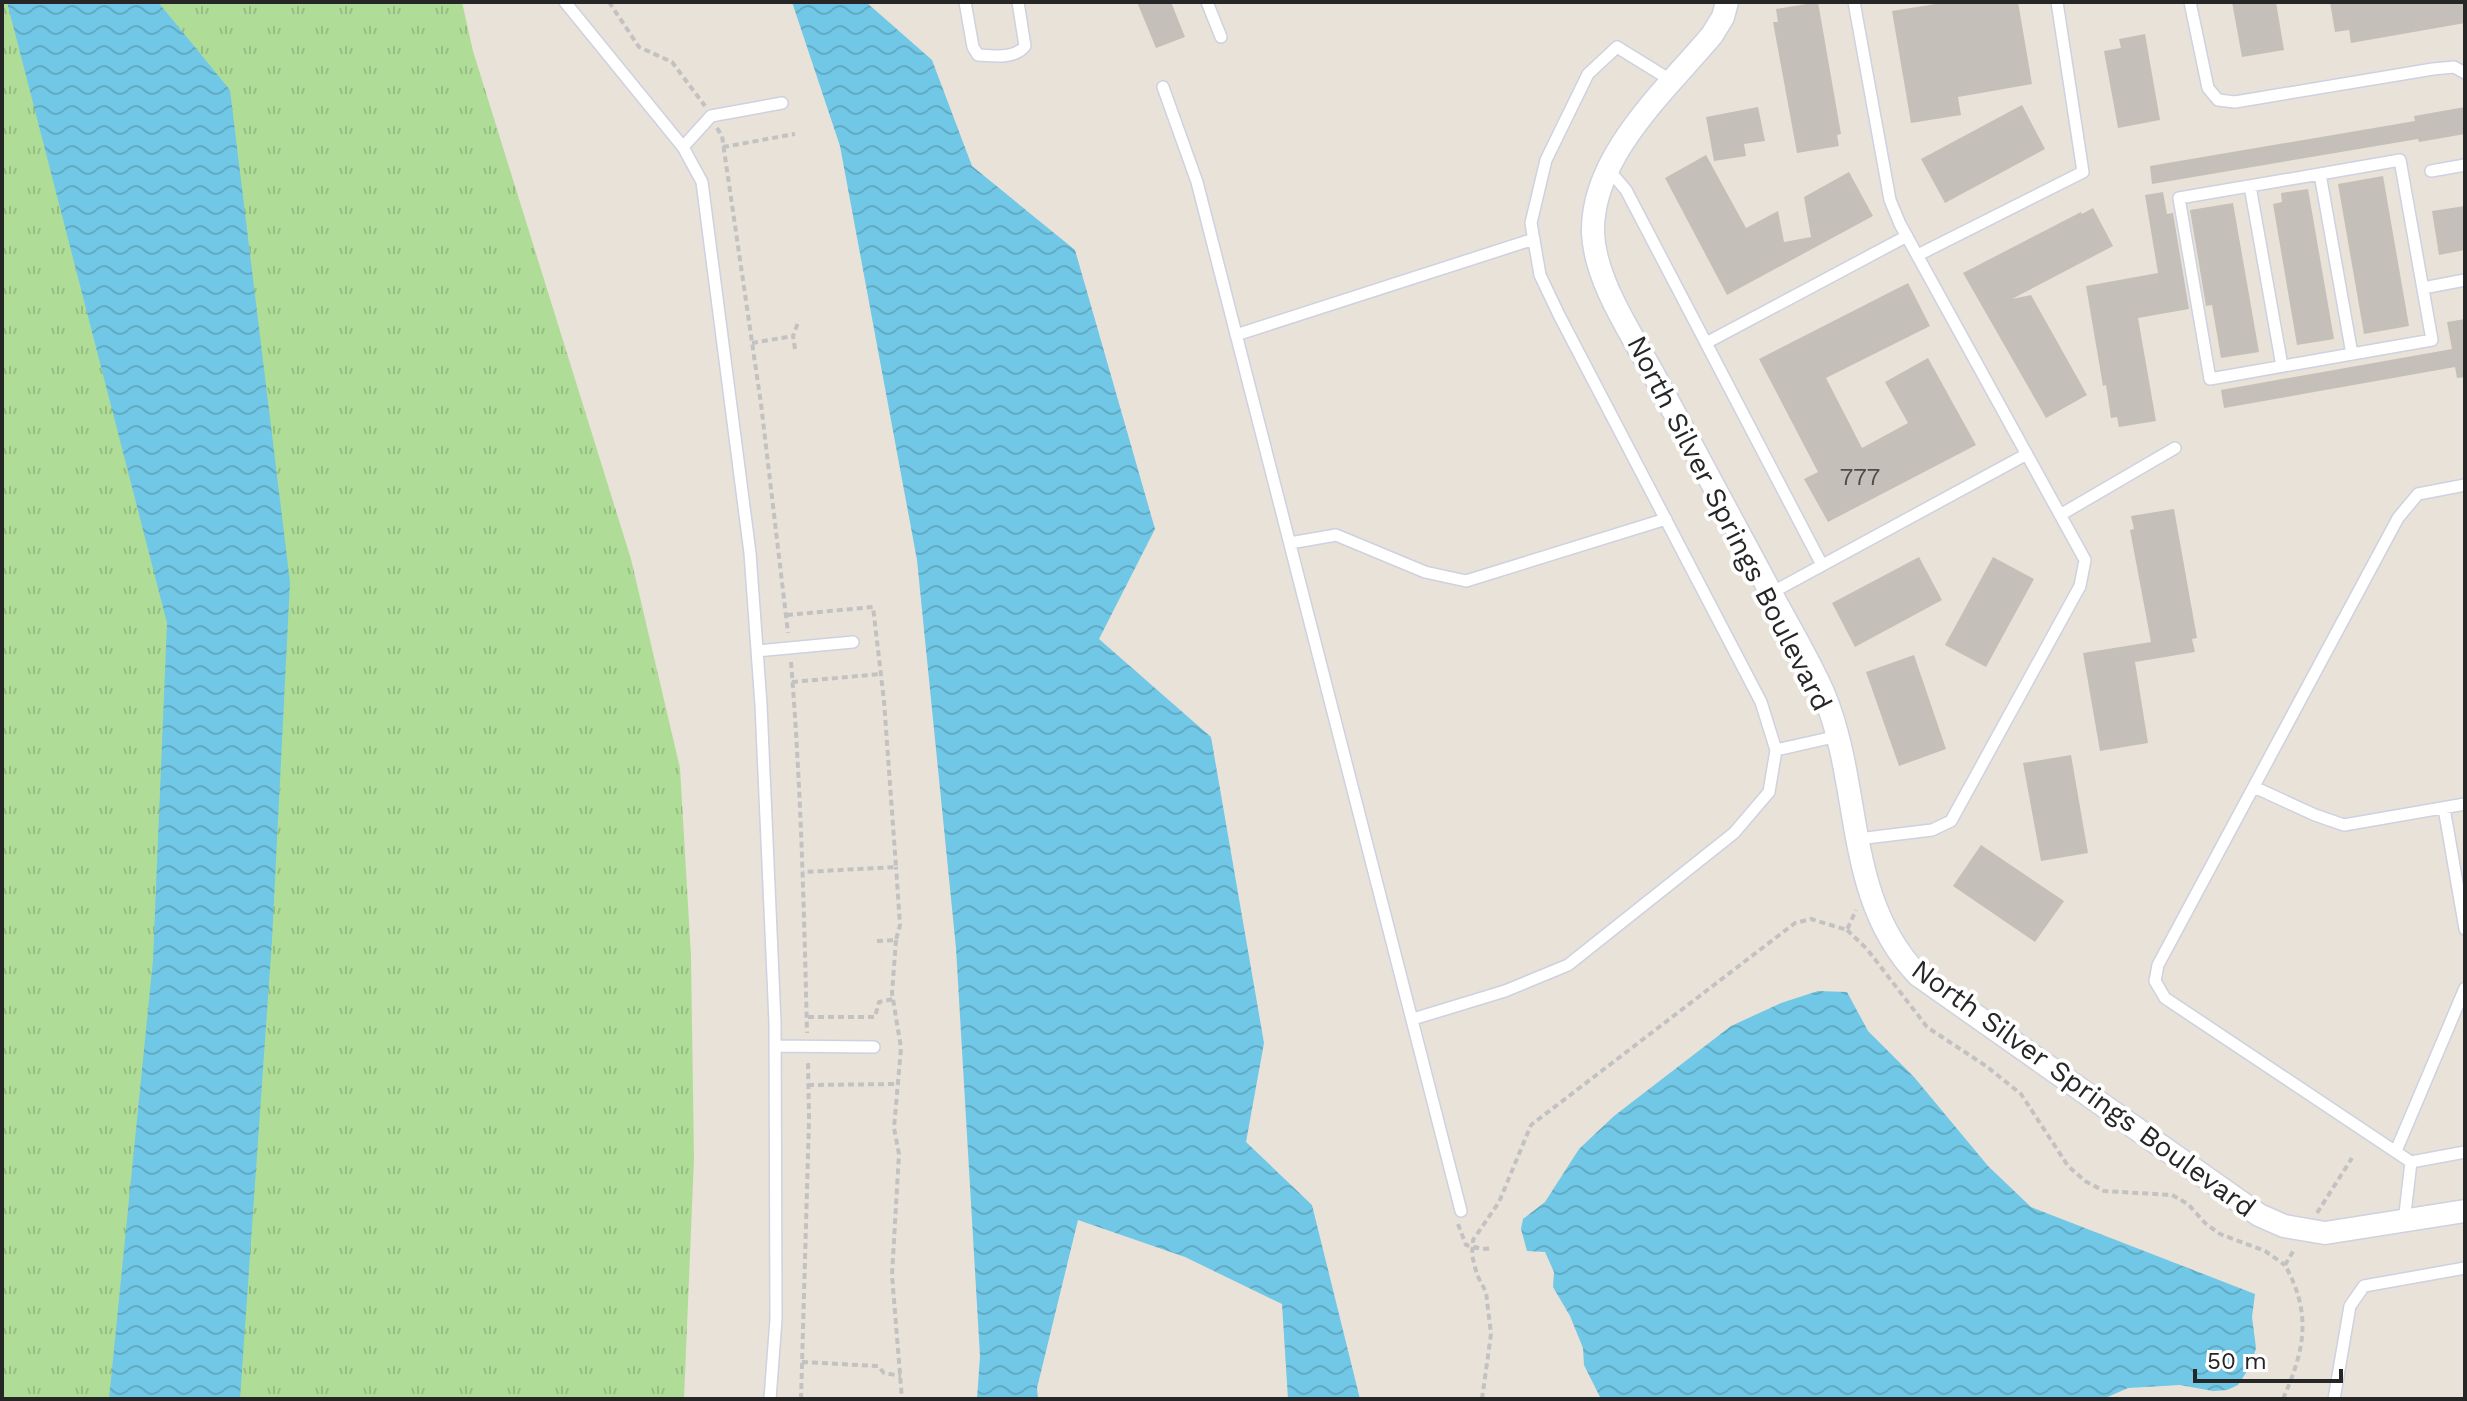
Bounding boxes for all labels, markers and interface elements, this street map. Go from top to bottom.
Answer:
street label: North Silver Springs Boulevard [1620,330,1839,716]
house number: 777 [1840,463,1880,491]
street label: North Silver Springs Boulevard [1905,953,2262,1224]
scale bar [2195,1333,2341,1383]
text: 50 m [2207,1347,2267,1375]

